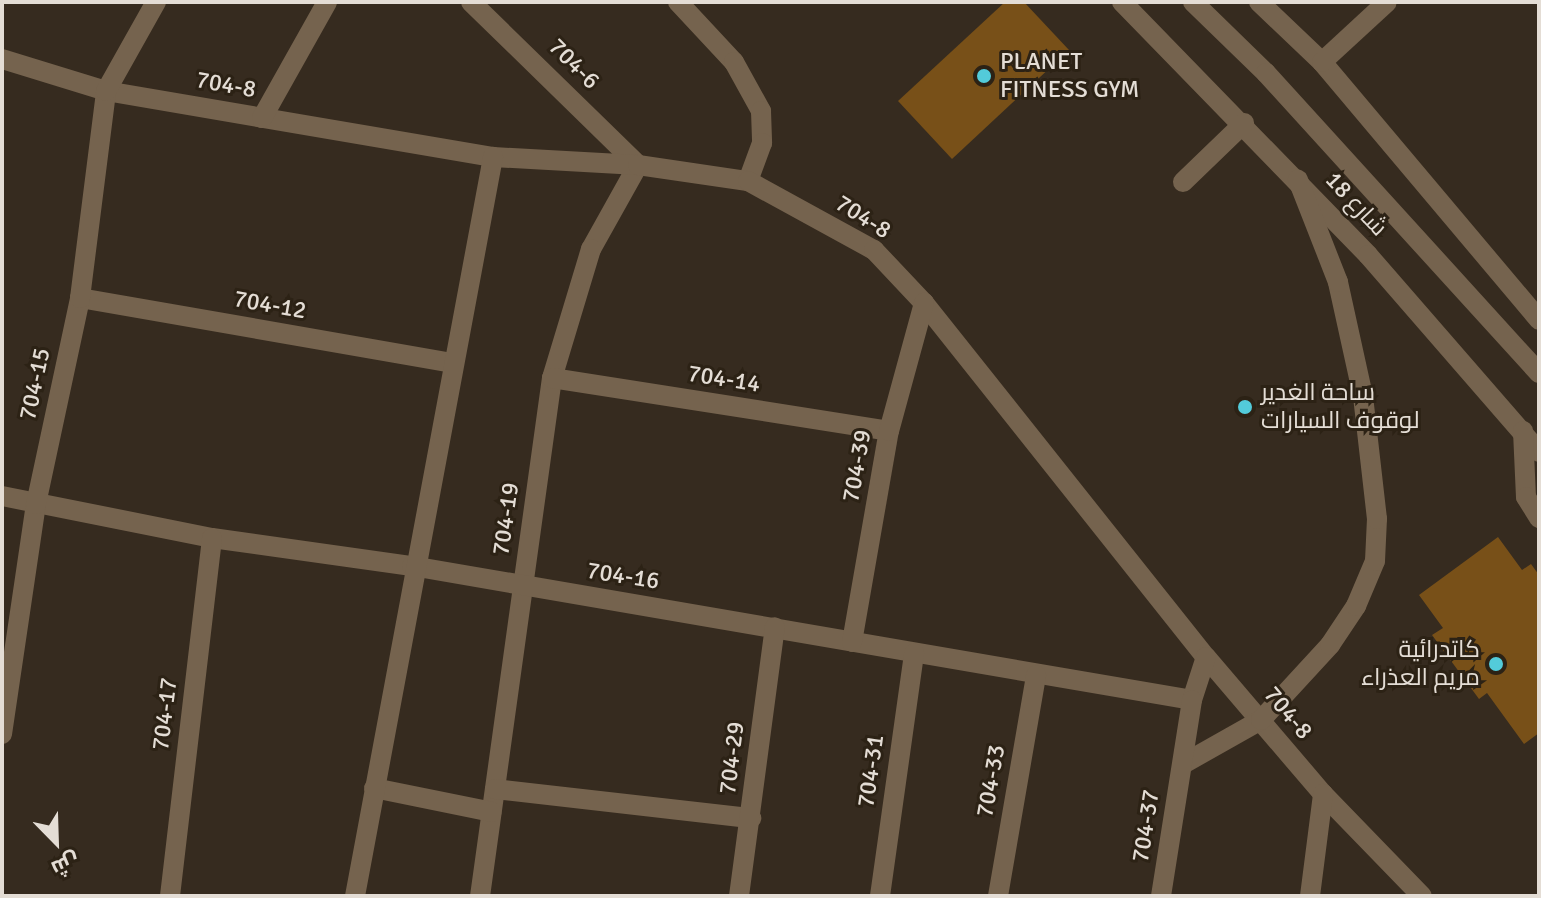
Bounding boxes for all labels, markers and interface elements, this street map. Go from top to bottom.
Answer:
street label: 704-6 [543,33,605,95]
place label: PLANET FITNESS GYM [1000,48,1139,104]
street label: 704-8 [194,66,258,104]
marker: PLANET FITNESS GYM [975,67,993,85]
street label: شارع 18 [1319,166,1393,242]
street label: 704-8 [830,189,896,245]
street label: 704-12 [231,284,309,326]
street label: 704-15 [13,345,57,423]
street label: 704-14 [686,359,762,399]
place label: ساحة الغدير لوقوف السيارات [1261,379,1420,435]
marker: ساحة الغدير لوقوف السيارات [1236,398,1254,416]
street label: 704-39 [836,427,878,505]
street label: 704-19 [487,481,525,557]
street label: 704-16 [585,556,661,596]
place label: كاتدرائية مريم العذراء [1361,636,1480,692]
marker: كاتدرائية مريم العذراء [1487,655,1505,673]
street label: 704-17 [146,676,184,752]
street label: 704-8 [1258,681,1318,745]
street label: 704-29 [713,720,751,796]
street label: 704-31 [852,733,890,809]
street label: 704-33 [970,742,1012,820]
street label: 704-37 [1126,788,1166,864]
north arrow [16,802,96,882]
text: ش [47,847,84,882]

